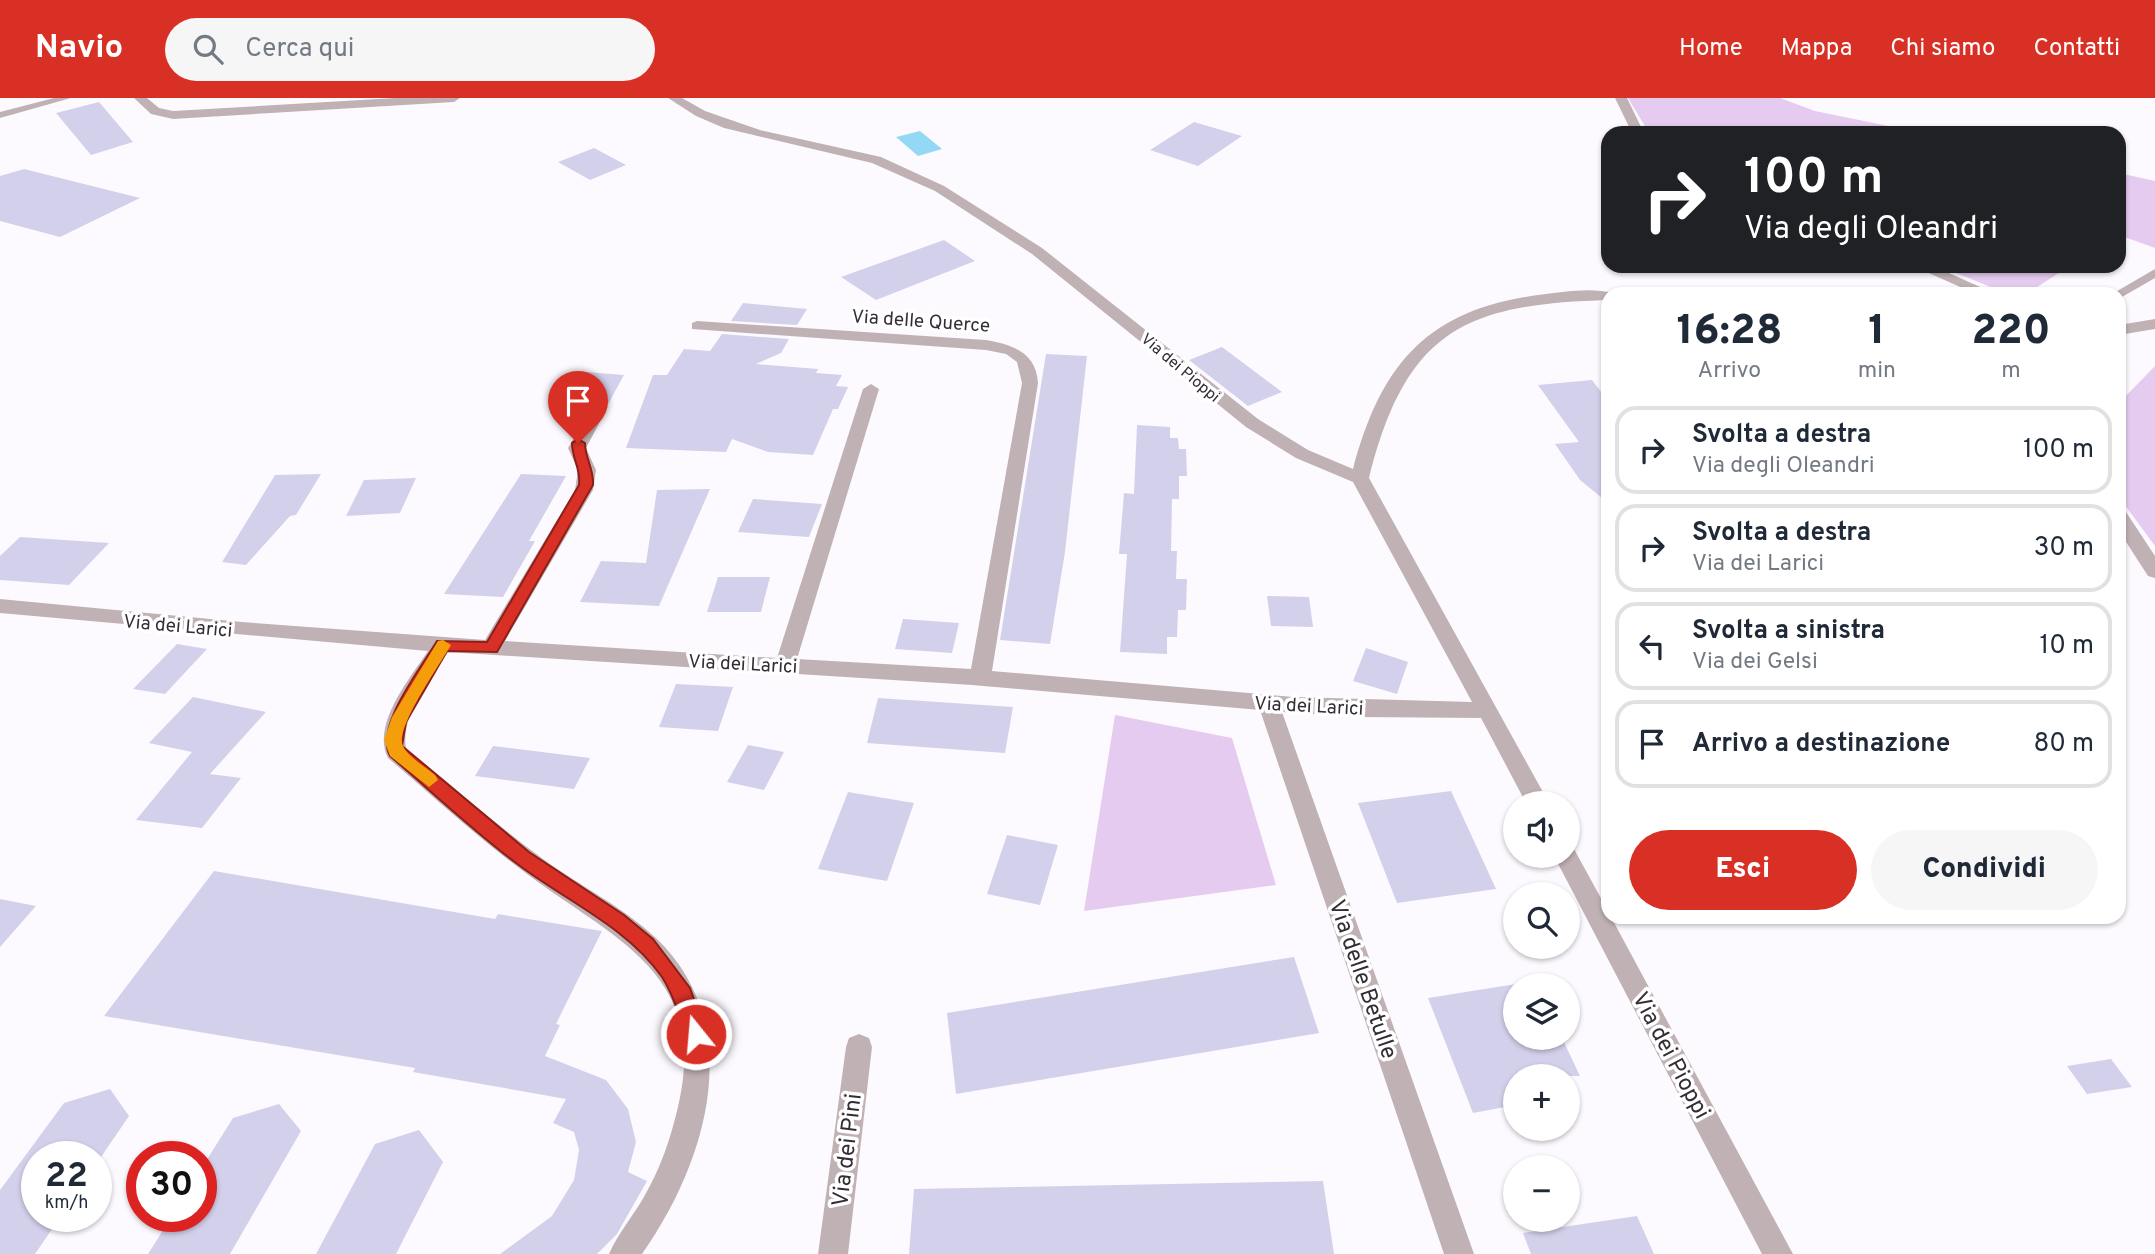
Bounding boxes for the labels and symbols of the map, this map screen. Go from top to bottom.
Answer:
street label: Via delle Querce [851,305,991,339]
street label: Via dei Pioppi [1136,330,1223,407]
pin [548,371,608,443]
street label: Via dei Larici [122,610,233,644]
street label: Via dei Larici [688,650,798,680]
street label: Via dei Larici [1254,692,1364,722]
street label: Via delle Betulle [1321,896,1402,1063]
street label: Via dei Pioppi [1624,988,1715,1125]
position arrow [659,997,733,1071]
street label: Via dei Pini [827,1092,870,1209]
speed limit sign: 30 [126,1141,217,1232]

